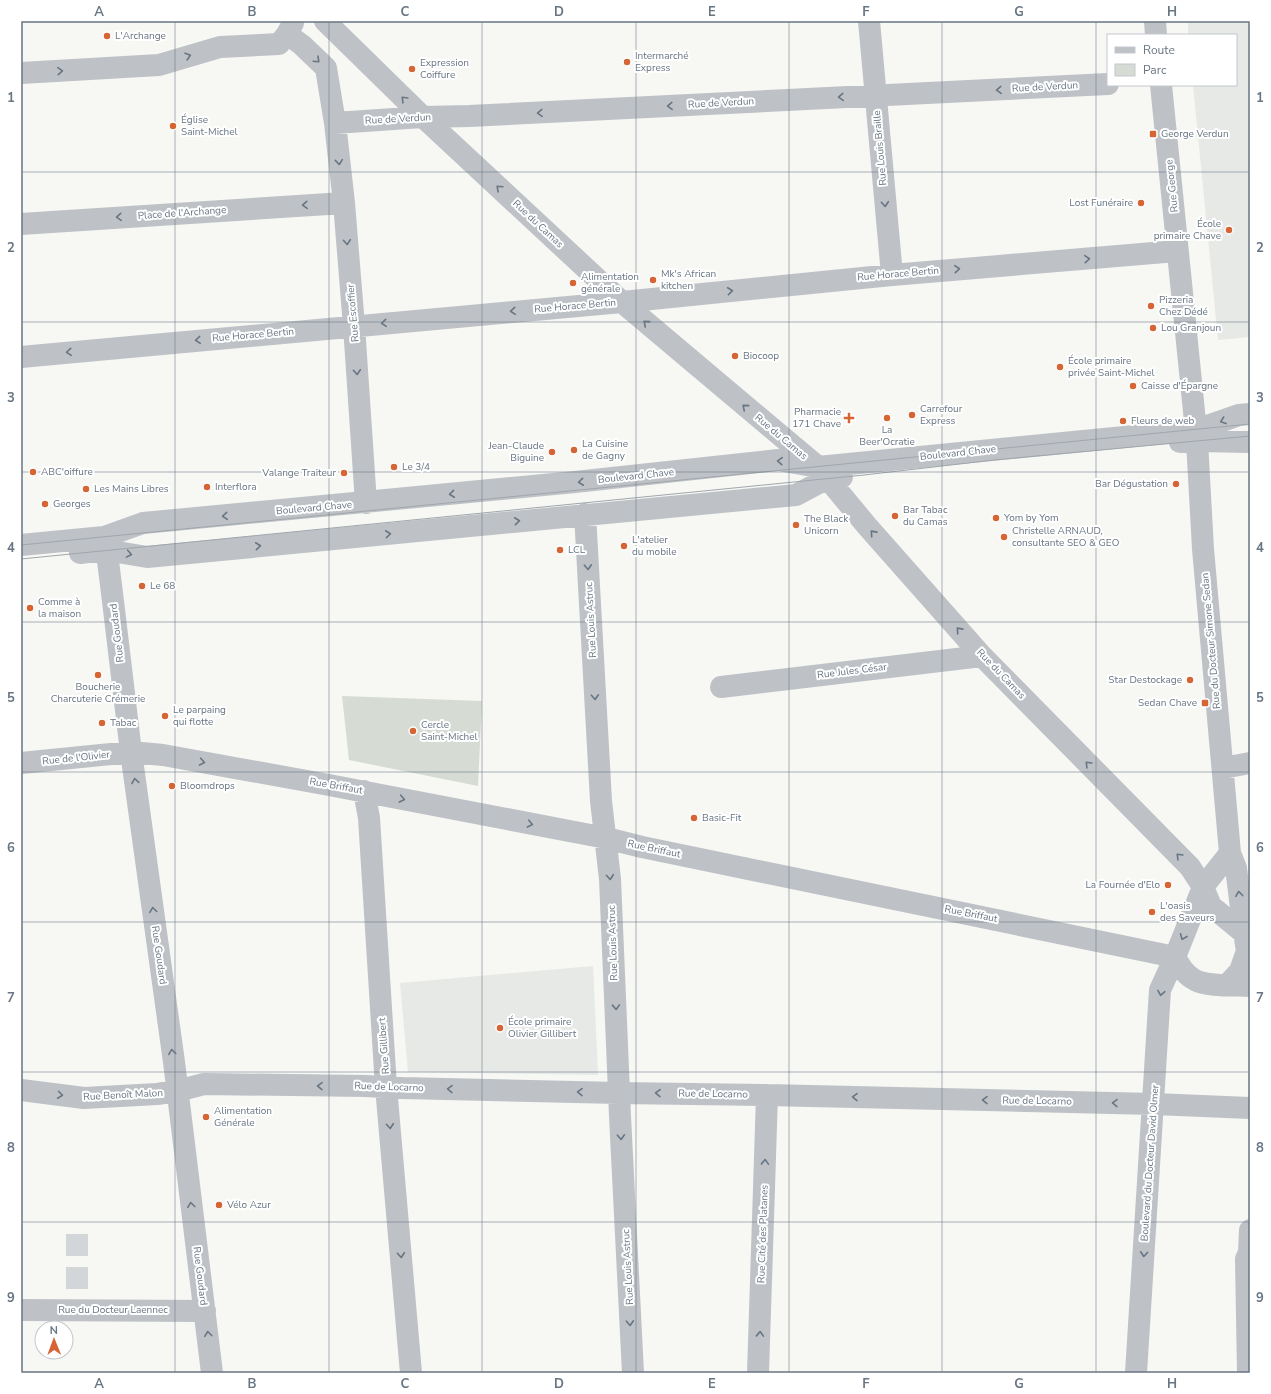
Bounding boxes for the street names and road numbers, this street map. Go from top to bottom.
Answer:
street label: Rue de Verdun [1012,78,1078,96]
street label: Rue de Verdun [688,94,754,112]
street label: Rue de Verdun [365,110,431,128]
street label: Rue Louis Braille [870,110,890,186]
street label: Rue George [1162,159,1182,213]
street label: Rue du Camas [510,197,567,251]
street label: Place de l'Archange [137,203,227,223]
street label: Rue Horace Bertin [857,263,939,285]
street label: Rue Escoffier [343,283,363,343]
street label: Rue Horace Bertin [534,295,616,317]
street label: Rue Horace Bertin [212,324,294,346]
street label: Rue du Camas [752,411,810,463]
street label: Boulevard Chave [919,442,997,464]
street label: Boulevard Chave [597,465,675,487]
street label: Boulevard Chave [275,498,353,518]
street label: Rue du Docteur Simone Sedan [1198,572,1224,710]
street label: Rue Louis Astruc [582,581,600,658]
street label: Rue Goudard [106,603,128,663]
street label: Rue du Camas [973,646,1029,702]
street label: Rue Jules César [816,660,888,682]
street label: Rue de l'Olivier [41,747,111,769]
street label: Rue Briffaut [308,774,364,798]
street label: Rue Briffaut [626,837,682,862]
street label: Rue Briffaut [943,902,999,926]
street label: Rue Louis Astruc [605,905,621,981]
street label: Rue Goudard [148,925,170,985]
street label: Rue Gillibert [375,1017,393,1075]
street label: Rue de Locarno [354,1079,424,1095]
street label: Boulevard du Docteur David Olmer [1138,1084,1162,1242]
street label: Rue Benoît Malon [83,1086,163,1104]
street label: Rue de Locarno [678,1086,748,1102]
street label: Rue de Locarno [1002,1093,1072,1109]
street label: Rue Cité des Platanes [754,1184,772,1283]
street label: Rue Louis Astruc [619,1228,637,1305]
street label: Rue Goudard [189,1246,211,1306]
street label: Rue du Docteur Laennec [58,1303,168,1317]

